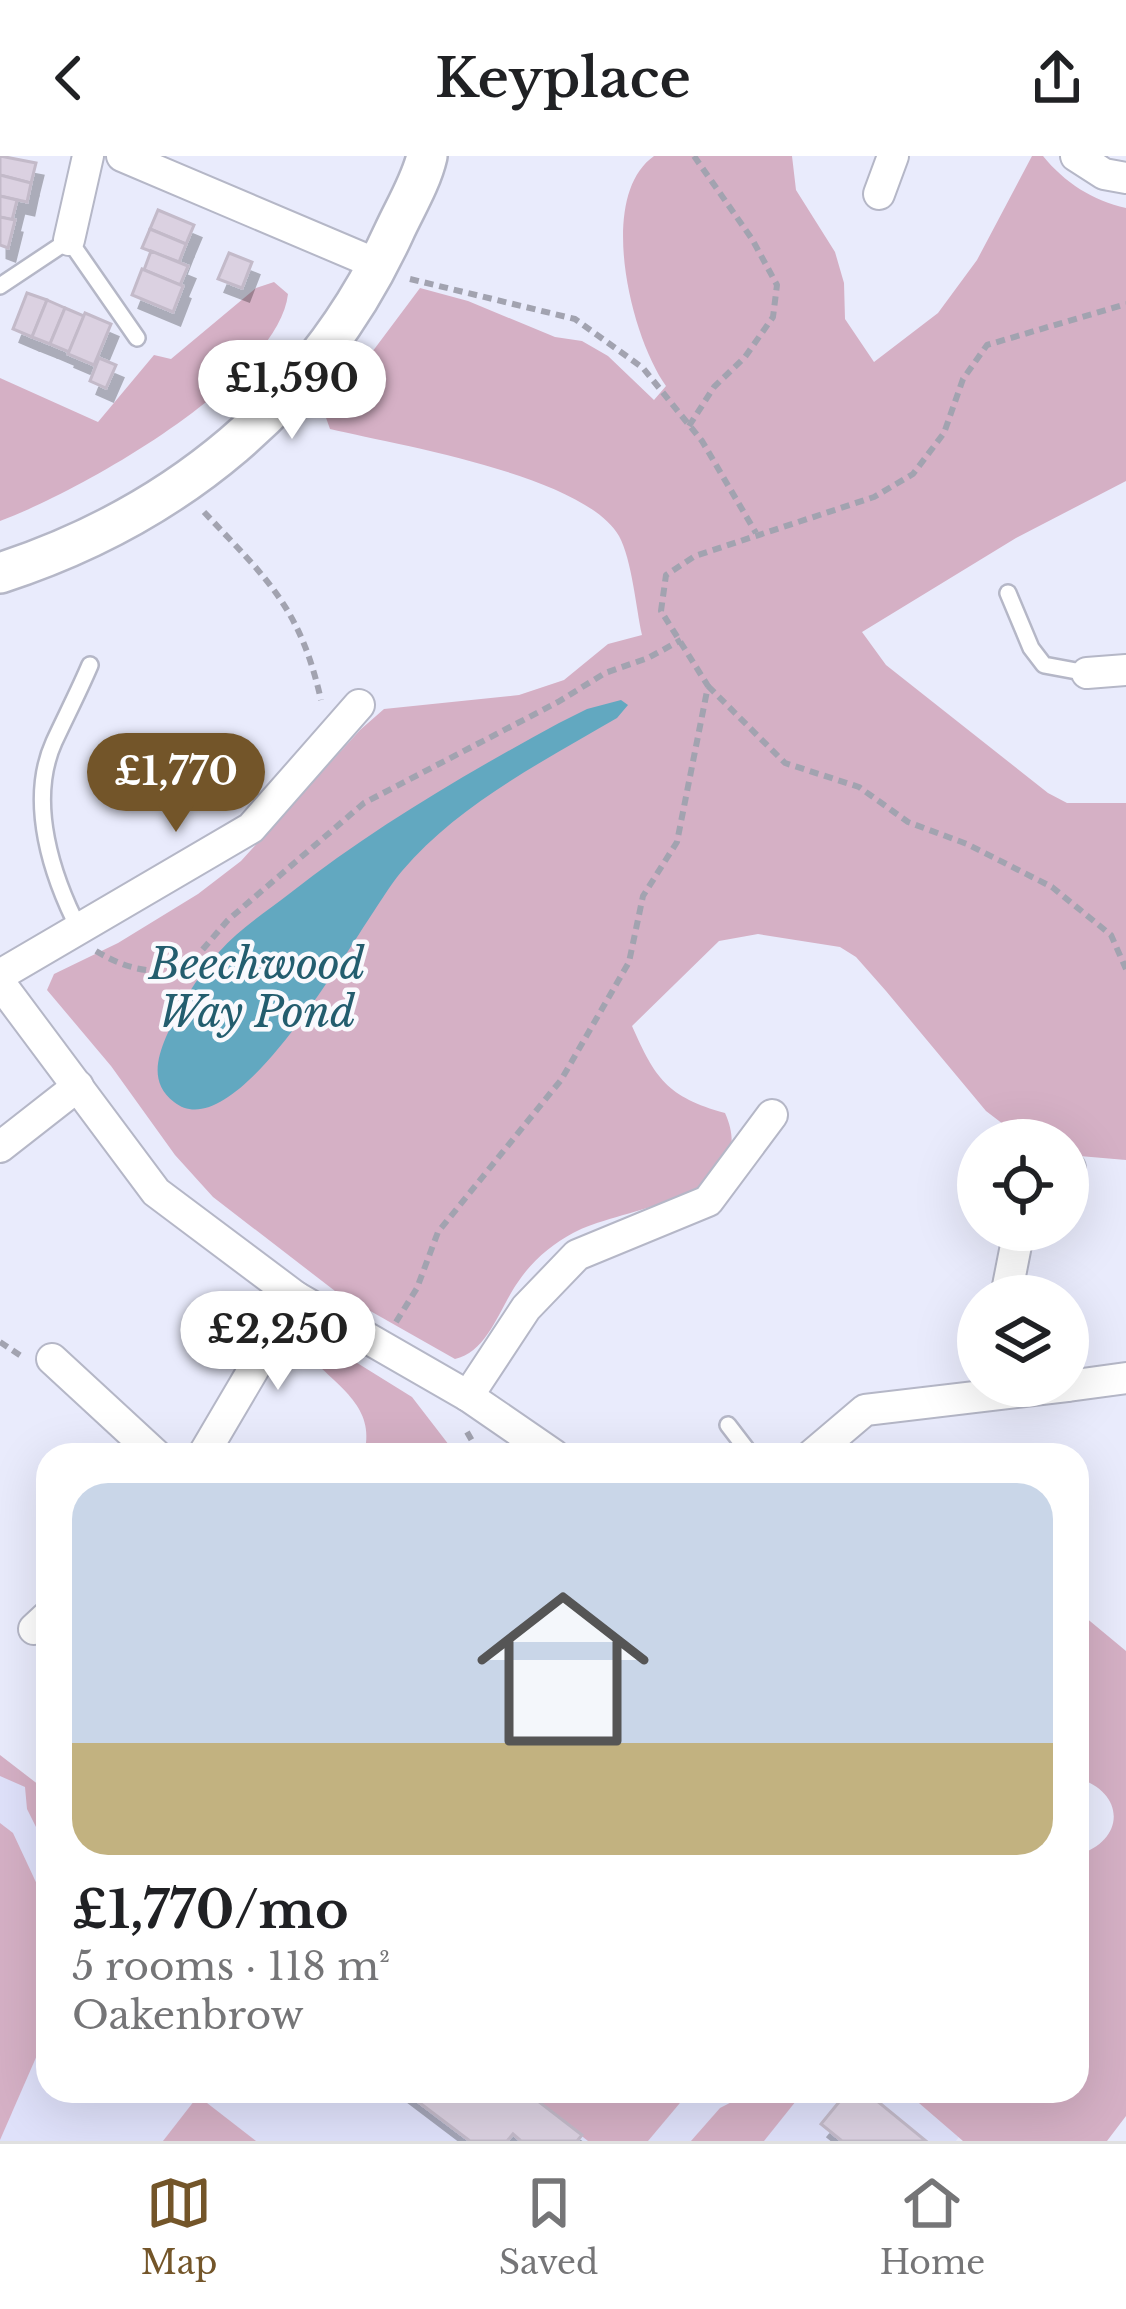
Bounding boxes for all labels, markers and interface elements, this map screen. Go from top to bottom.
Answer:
icon: back [36,45,102,111]
text: Keyplace [435,45,691,112]
icon: share [1024,45,1090,111]
pin: £1,590 [194,340,390,442]
text: £1,590 [225,354,359,403]
pin: £1,770 [78,733,274,835]
text: £1,770 [114,747,238,796]
water label: Beechwood Way Pond [147,938,366,1038]
map controls [957,1119,1089,1407]
button: locate [957,1119,1089,1251]
button: layers [957,1275,1089,1407]
pin: £2,250 [180,1291,376,1393]
text: £2,250 [207,1305,349,1354]
icon: home [455,1561,671,1777]
text: £1,770/mo [72,1879,349,1942]
text: 5 rooms · 118 m² [72,1942,390,1991]
text: Oakenbrow [72,1991,304,2040]
tab: Map [141,2170,217,2283]
tab: Saved [499,2170,598,2283]
tab: Home [880,2170,985,2283]

